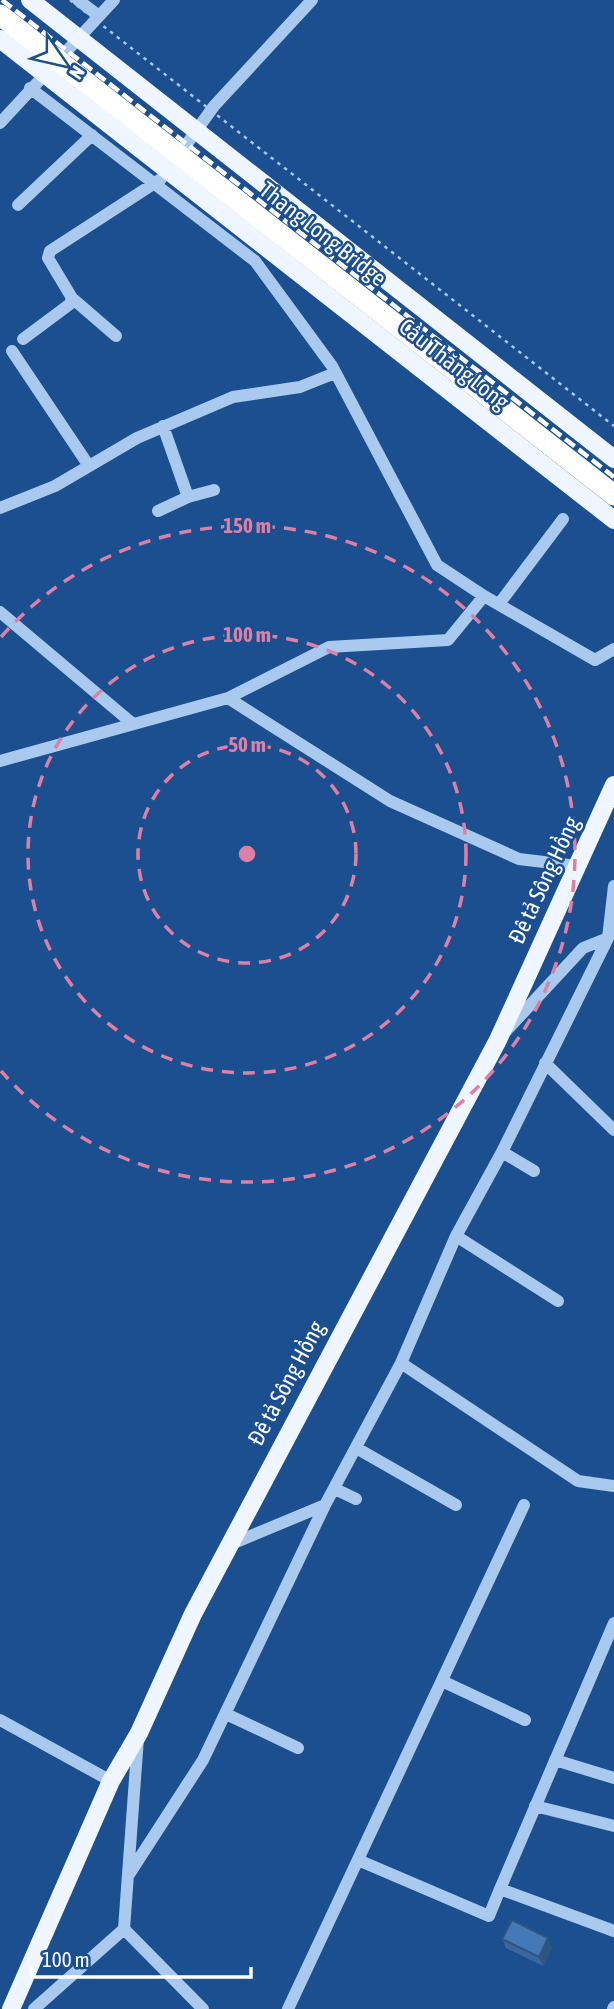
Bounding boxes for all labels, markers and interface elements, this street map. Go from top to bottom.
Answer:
north arrow [28,28,98,98]
text: N [65,62,89,83]
street label: Thang Long Bridge [255,177,391,291]
street label: Cầu Thăng Long [394,313,514,415]
text: 150 m [223,513,271,537]
text: 100 m [223,622,271,646]
text: 50 m [228,732,266,756]
street label: Đê tả Sông Hồng [503,812,585,947]
centre of rings [235,842,259,866]
street label: Đê tả Sông Hồng [242,1316,330,1450]
scale bar [32,1936,250,1980]
text: 100 m [42,1947,90,1971]

